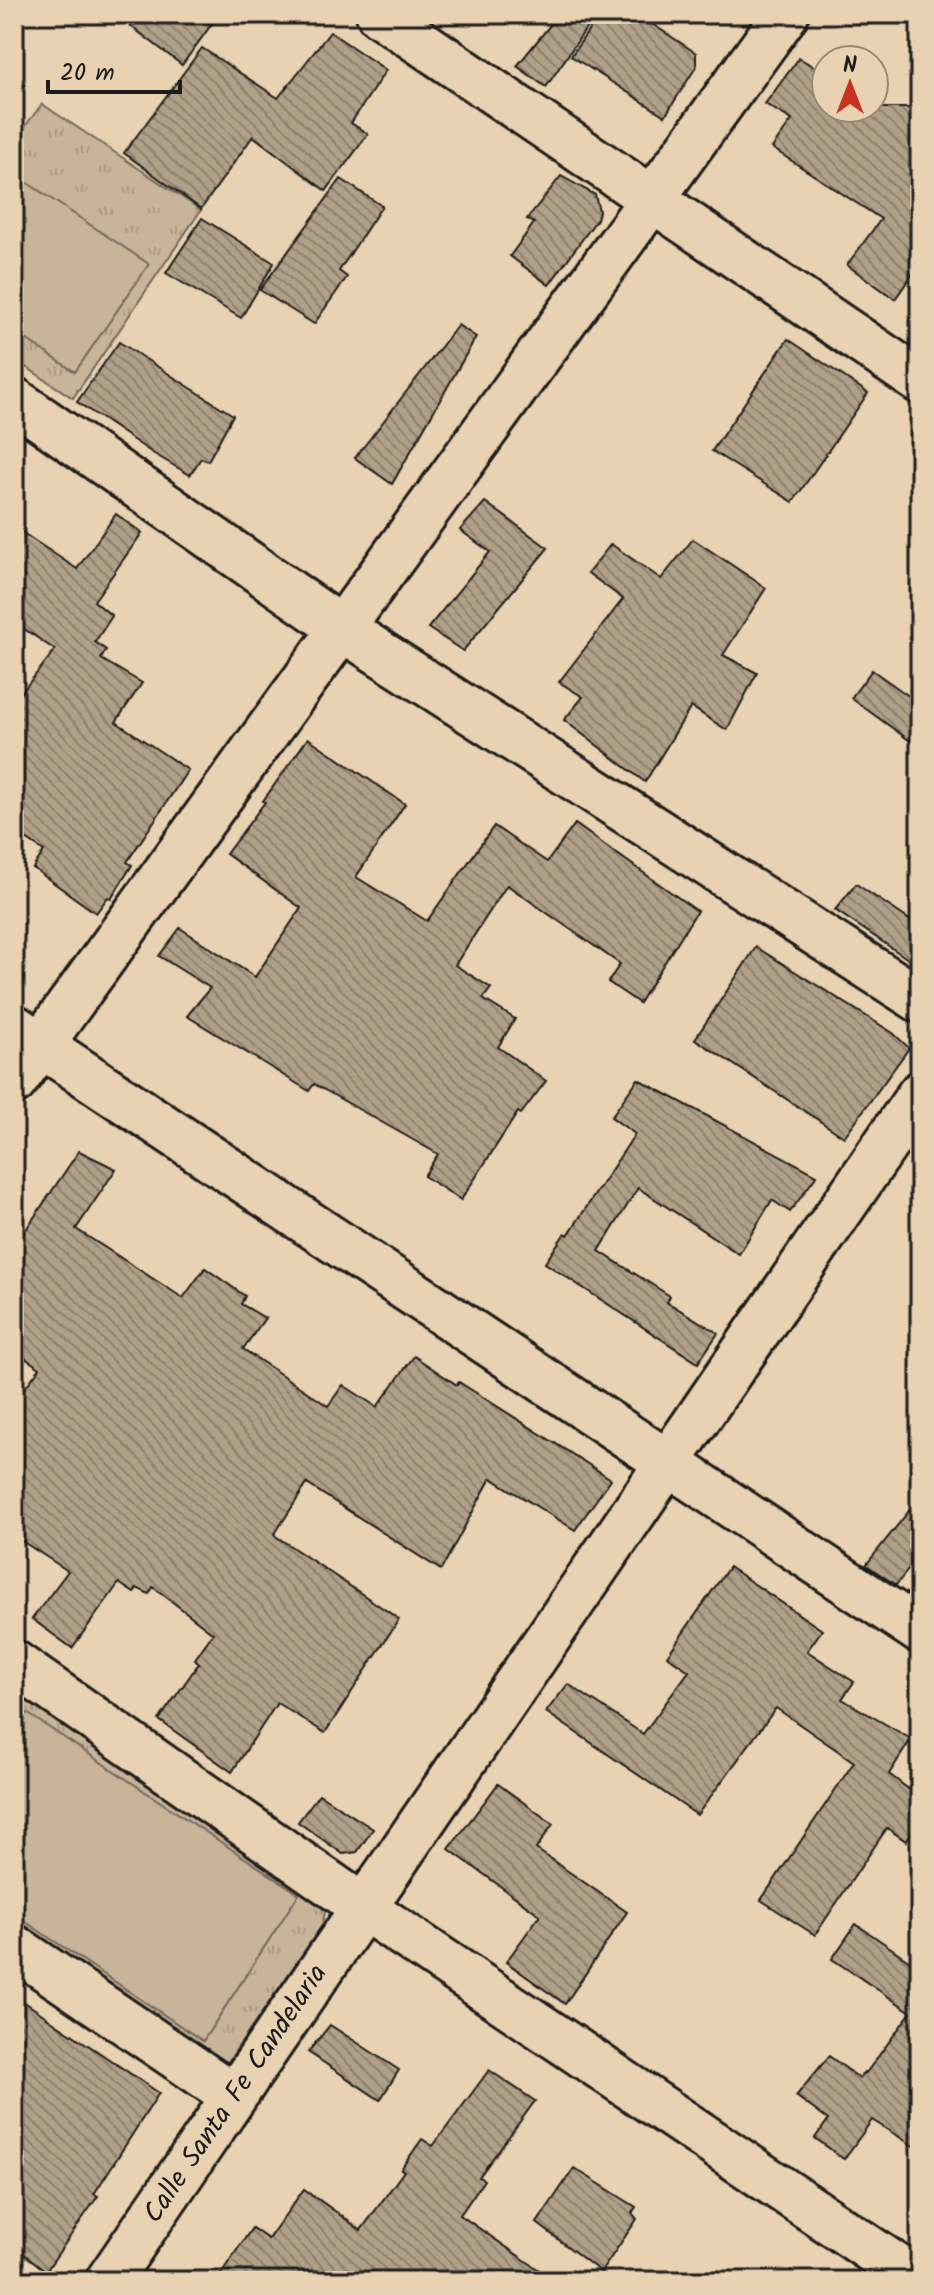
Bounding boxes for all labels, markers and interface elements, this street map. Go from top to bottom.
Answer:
scale bar [48,44,180,94]
north arrow [810,44,890,124]
text: N [843,49,857,84]
text: 20 m [60,54,115,93]
street label: Calle Santa Fe Candelaria [132,1955,340,2233]

